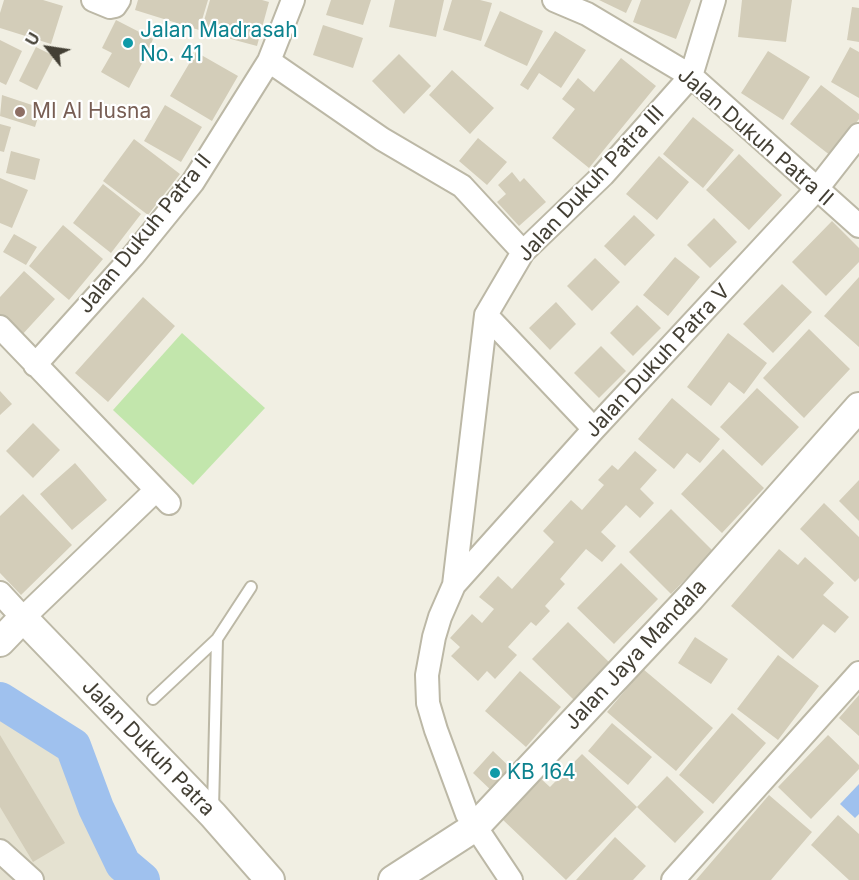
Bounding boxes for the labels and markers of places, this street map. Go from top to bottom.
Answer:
place label: Jalan Madrasah No. 41 [140,18,298,68]
marker: Jalan Madrasah No. 41 [121,36,135,50]
place label: MI Al Husna [32,99,151,125]
marker: MI Al Husna [13,105,27,119]
place label: KB 164 [507,760,576,786]
marker: KB 164 [488,766,502,780]

